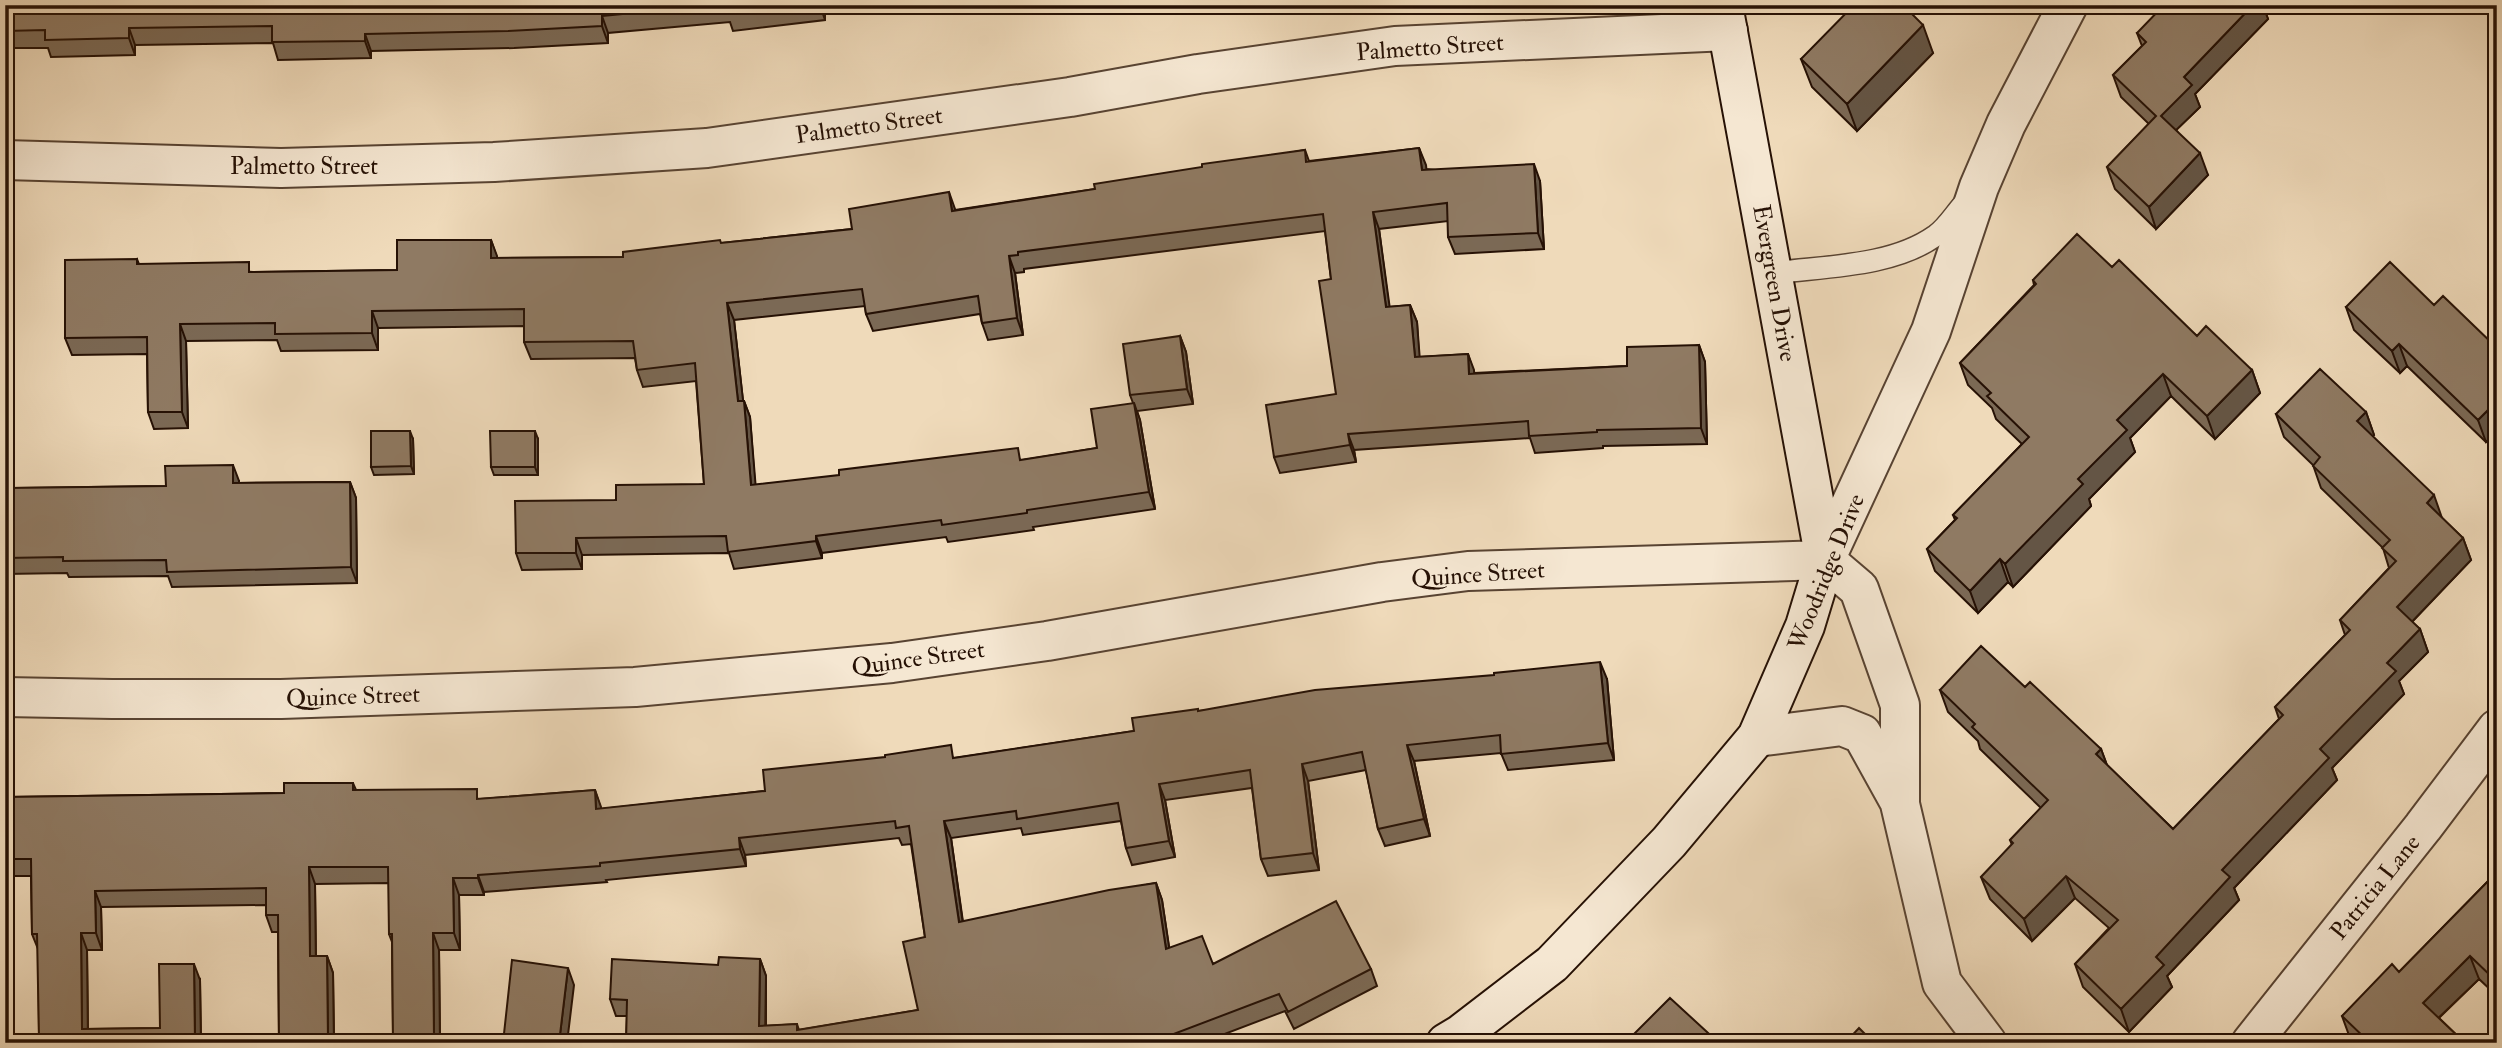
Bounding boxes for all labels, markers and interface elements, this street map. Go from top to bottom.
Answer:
street label: Palmetto Street [1355,27,1505,68]
street label: Palmetto Street [794,100,945,151]
street label: Palmetto Street [230,151,378,182]
street label: Evergreen Drive [1745,202,1804,364]
street label: Woodridge Drive [1781,489,1872,656]
street label: Quince Street [1410,554,1546,595]
street label: Quince Street [850,634,987,683]
street label: Quince Street [286,679,421,714]
street label: Patricia Lane [2323,828,2427,946]

